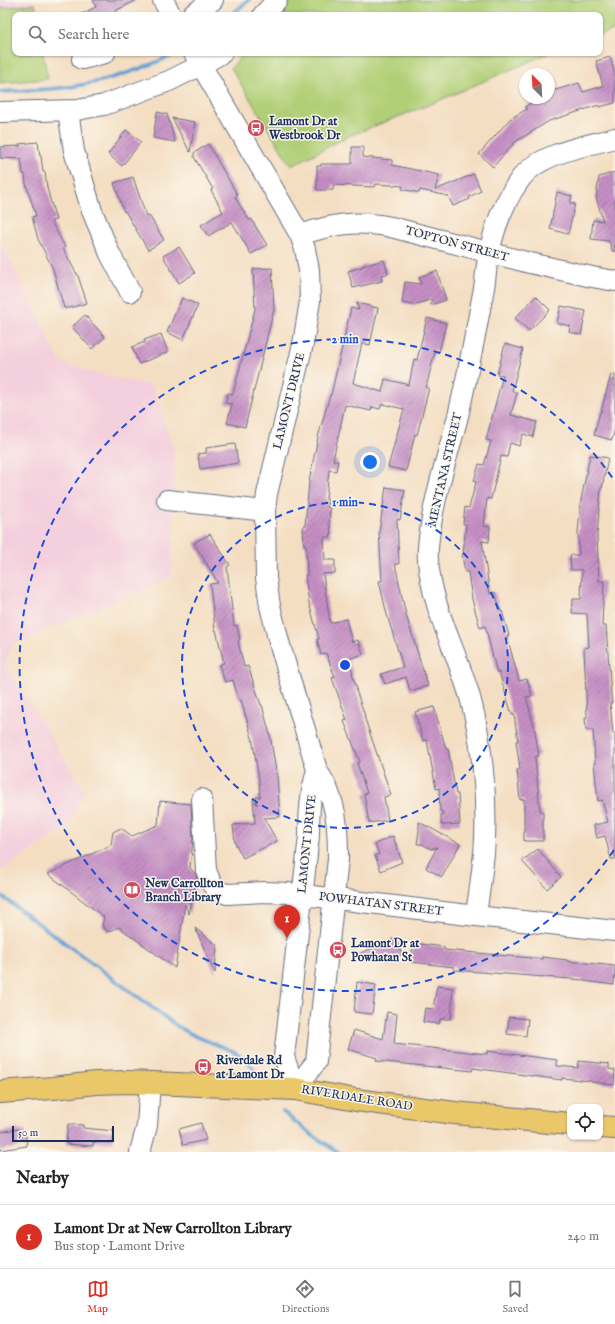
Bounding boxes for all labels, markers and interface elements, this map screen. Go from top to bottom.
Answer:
search box [12,12,603,56]
icon: search [26,23,48,45]
text: Search here [58,25,129,44]
north arrow [519,68,555,104]
place label: Lamont Dr at Westbrook Dr [268,114,341,143]
bus stop icon: Lamont Dr at Westbrook Dr [246,118,266,138]
street label: TOPTON STREET [404,223,511,265]
text: 2 min [331,332,359,347]
street label: LAMONT DRIVE [270,351,308,451]
street label: MENTANA STREET [425,411,465,529]
your location [360,452,380,472]
text: 1 min [332,495,359,510]
centre of rings [338,658,352,672]
street label: LAMONT DRIVE [294,794,320,894]
place label: New Carrollton Branch Library [144,876,224,906]
library icon: New Carrollton Branch Library [122,880,142,900]
street label: POWHATAN STREET [318,889,444,919]
pin: 1 [274,905,300,938]
place label: Lamont Dr at Powhatan St [350,936,420,965]
bus stop icon: Lamont Dr at Powhatan St [328,940,348,960]
place label: Riverdale Rd at Lamont Dr [216,1053,285,1082]
bus stop icon: Riverdale Rd at Lamont Dr [193,1057,213,1077]
street label: RIVERDALE ROAD [300,1082,414,1114]
map controls [567,1104,603,1140]
button: locate [567,1104,603,1140]
scale bar [12,1124,114,1143]
text: 50 m [18,1126,38,1140]
text: Nearby [16,1168,69,1189]
text: Lamont Dr at New Carrollton Library [54,1219,292,1238]
text: 1 [27,1228,31,1245]
text: 240 m [567,1228,599,1245]
text: Bus stop · Lamont Drive [54,1238,185,1255]
tab: Map [87,1278,109,1316]
tab: Directions [282,1278,329,1316]
tab: Saved [502,1278,528,1316]

